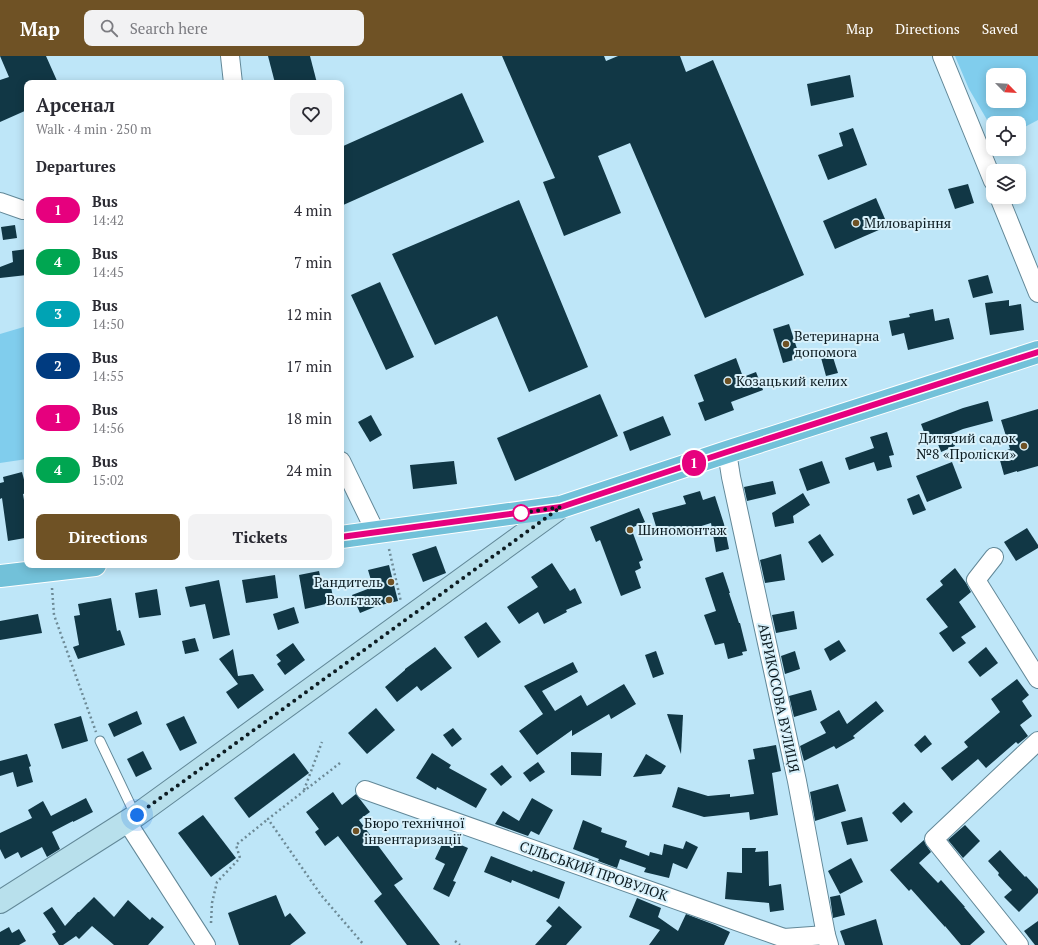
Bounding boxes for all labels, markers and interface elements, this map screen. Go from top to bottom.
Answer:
search box [84,10,364,46]
text: Map [20,16,60,41]
icon: search [98,17,120,39]
text: Search here [130,18,208,38]
text: Map [846,19,873,38]
text: Directions [895,19,960,38]
text: Saved [982,19,1018,38]
north arrow [986,68,1026,108]
map controls [986,68,1026,204]
text: Арсенал [36,92,115,117]
button: heart [290,93,332,135]
button: locate [986,116,1026,156]
text: Walk · 4 min · 250 m [36,120,151,138]
text: Departures [36,156,116,176]
button: layers [986,164,1026,204]
text: Bus [92,191,118,211]
text: 1 [54,200,62,219]
text: 4 min [294,200,332,220]
text: 14:42 [92,211,124,229]
place label: Миловаріння [864,213,951,232]
marker: Миловаріння [851,218,861,228]
text: Bus [92,243,118,263]
text: 4 [54,252,62,271]
text: 7 min [294,252,332,272]
text: 14:45 [92,263,124,281]
text: Bus [92,295,118,315]
text: 3 [54,304,62,323]
text: 12 min [286,304,332,324]
text: 14:50 [92,315,124,333]
place label: Ветеринарна допомога [794,326,879,361]
marker: Ветеринарна допомога [781,339,791,349]
text: Bus [92,347,118,367]
text: 2 [54,356,62,375]
text: 17 min [286,356,332,376]
text: 14:55 [92,367,124,385]
place label: Козацький келих [736,371,848,390]
marker: Козацький келих [723,376,733,386]
text: Bus [92,399,118,419]
text: 1 [54,408,62,427]
text: 18 min [286,408,332,428]
text: 14:56 [92,419,124,437]
place label: Дитячий садок №8 «Проліски» [916,428,1016,463]
marker: Дитячий садок №8 «Проліски» [1019,441,1029,451]
line badge: 1 [681,450,707,476]
text: Bus [92,451,118,471]
text: 1 [690,453,698,472]
text: 4 [54,460,62,479]
text: 24 min [286,460,332,480]
text: 15:02 [92,471,124,489]
unlabelled marker [512,504,530,522]
button: Directions [36,514,180,560]
button: Tickets [188,514,332,560]
place label: Шиномонтаж [638,520,727,539]
marker: Шиномонтаж [625,525,635,535]
place label: Рандитель [314,572,383,591]
marker: Рандитель [386,577,396,587]
place label: Вольтаж [327,590,382,609]
marker: Вольтаж [384,595,394,605]
street label: АБРИКОСОВА ВУЛИЦЯ [754,622,805,774]
your location [127,805,147,825]
place label: Бюро технічної інвентаризації [364,813,465,848]
marker: Бюро технічної інвентаризації [351,826,361,836]
street label: СІЛЬСЬКИЙ ПРОВУЛОК [517,836,672,905]

